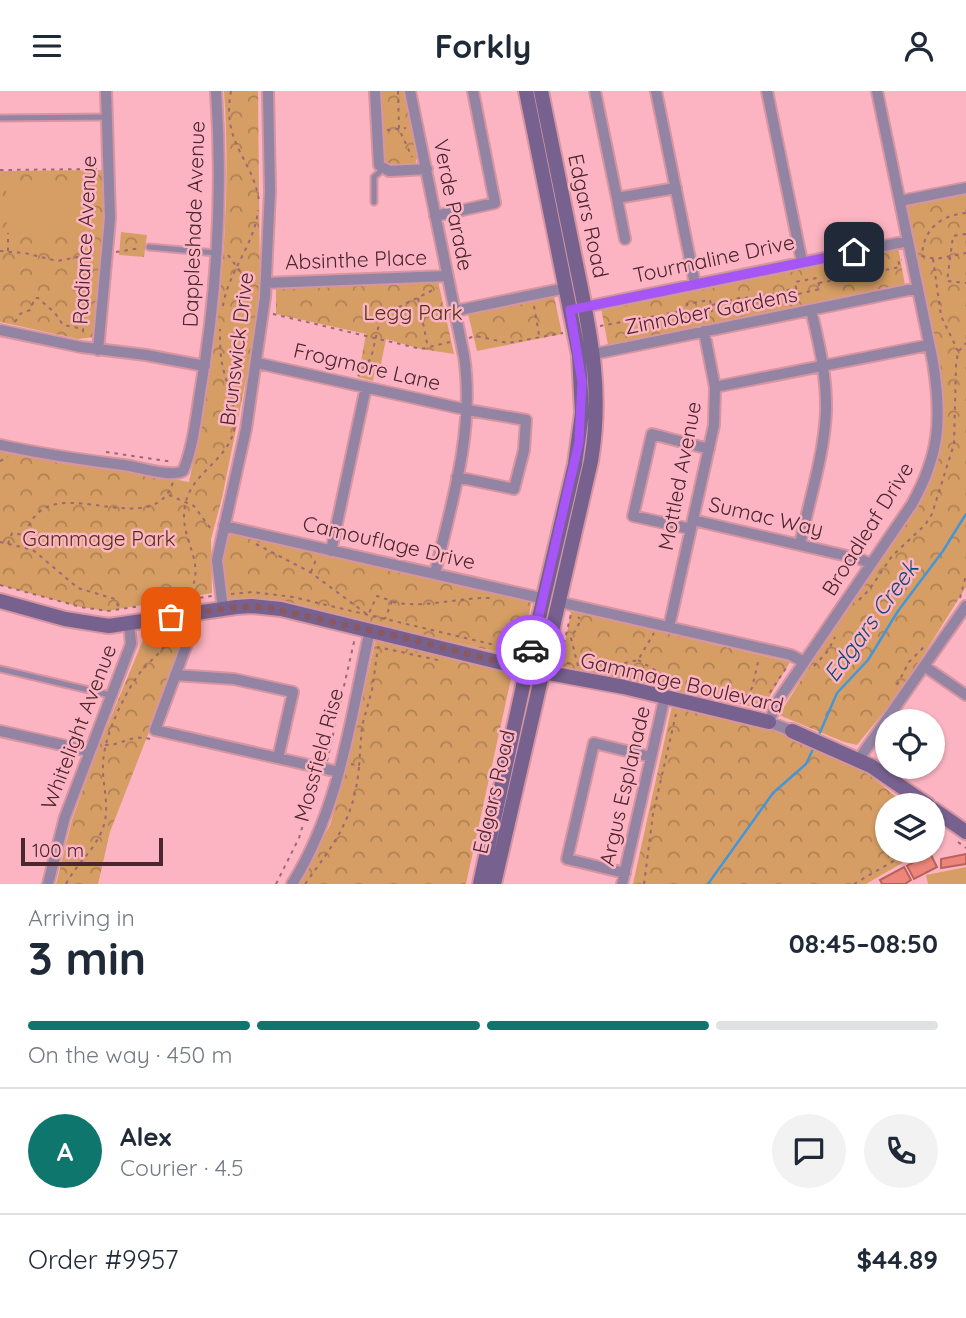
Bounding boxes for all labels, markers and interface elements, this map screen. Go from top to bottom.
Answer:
text: Forkly [435,26,531,66]
icon: menu [28,27,66,65]
icon: person [900,27,938,65]
street label: Dappleshade Avenue [176,120,210,328]
street label: Verde Parade [428,137,479,273]
street label: Edgars Road [563,151,615,280]
street label: Radiance Avenue [67,155,101,325]
pin [824,222,884,282]
street label: Tourmaline Drive [631,228,797,288]
icon: home [835,233,873,271]
street label: Absinthe Place [284,244,428,274]
street label: Brunswick Drive [214,271,258,427]
street label: Zinnober Gardens [622,281,799,339]
park label: Legg Park [363,299,463,325]
street label: Frogmore Lane [291,336,443,396]
street label: Mottled Avenue [652,399,706,552]
street label: Broadleaf Drive [816,457,919,600]
street label: Sumac Way [706,490,826,542]
street label: Camouflage Drive [300,510,478,575]
park label: Gammage Park [22,525,176,551]
water label: Edgars Creek [817,553,925,687]
pin [141,587,201,647]
icon: bag [152,598,190,636]
courier [496,615,566,685]
icon: car [512,631,550,669]
street label: Whitelight Avenue [35,640,121,813]
street label: Gammage Boulevard [578,646,786,718]
street label: Mossfield Rise [288,685,348,824]
street label: Argus Esplanade [593,703,655,868]
map controls [875,709,945,863]
button: locate [875,709,945,779]
street label: Edgars Road [466,727,520,856]
button: layers [875,793,945,863]
scale bar [21,835,163,867]
text: 100 m [32,838,84,862]
text: Arriving in [28,903,135,932]
text: 08:45–08:50 [789,927,938,960]
text: 3 min [28,929,146,987]
text: On the way · 450 m [28,1040,233,1069]
button: chat [772,1114,846,1188]
button: phone [864,1114,938,1188]
text: Alex [120,1120,171,1153]
text: A [57,1135,73,1168]
text: Courier · 4.5 [120,1153,244,1182]
text: Order #9957 [28,1243,178,1276]
text: $44.89 [856,1243,938,1276]

